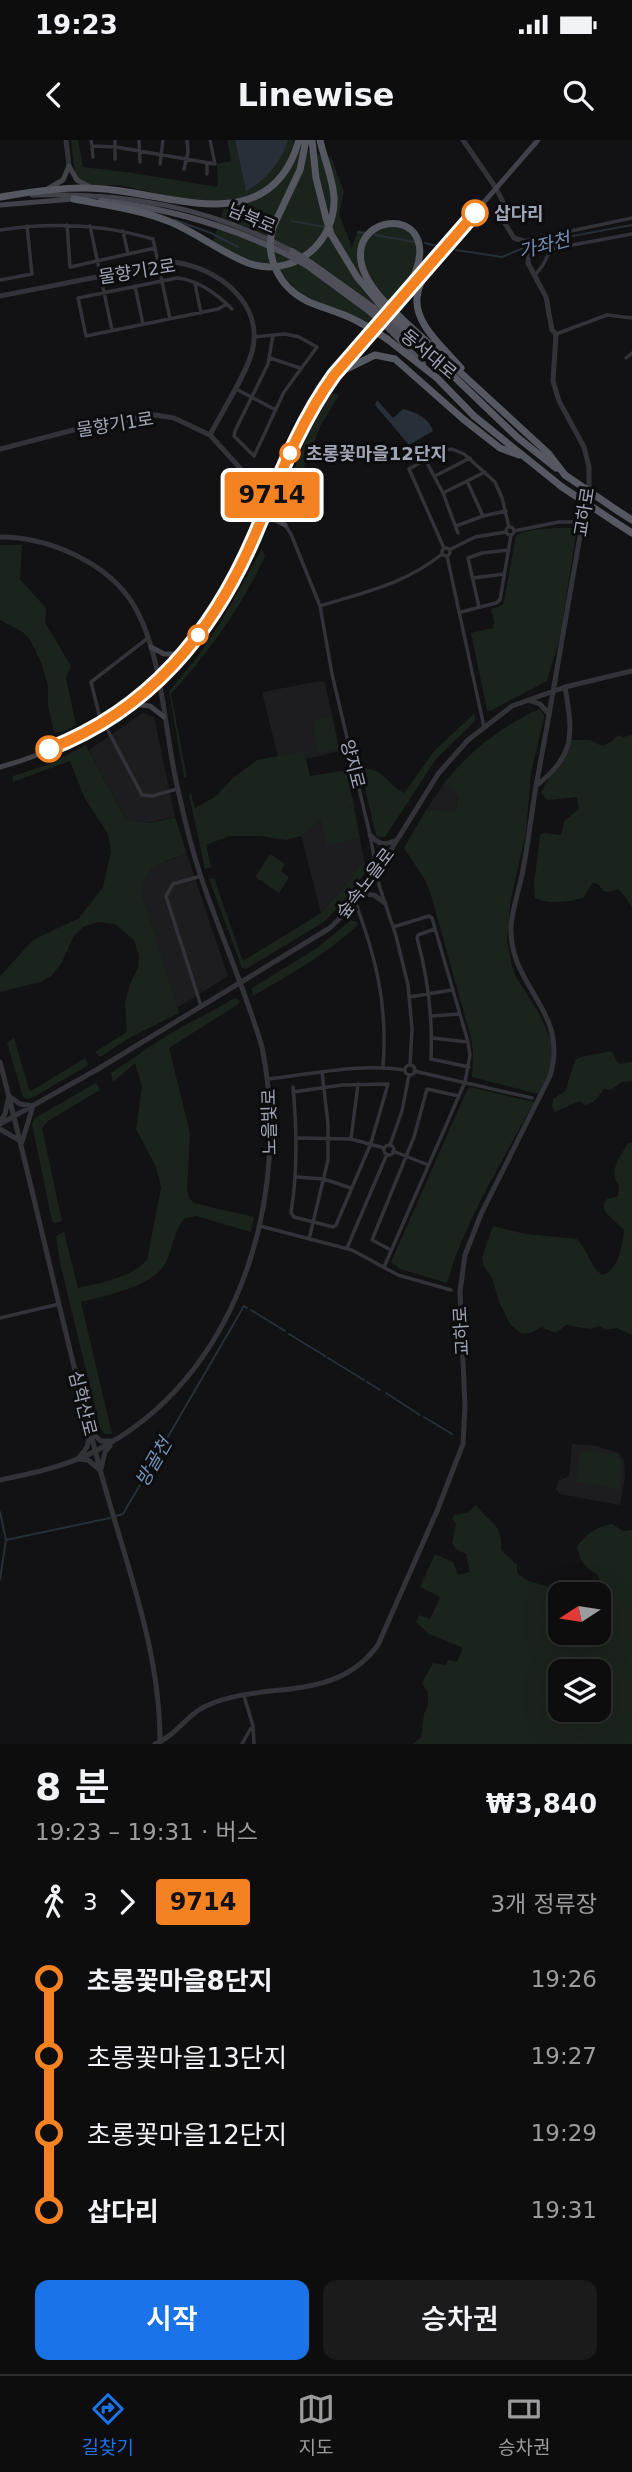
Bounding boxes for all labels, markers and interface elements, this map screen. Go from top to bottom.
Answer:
text: 19:23 [35,10,118,40]
icon: back [35,76,73,114]
text: Linewise [237,76,395,114]
icon: search [559,76,597,114]
street label: 남북로 [225,199,279,237]
marker: 삽다리 [462,200,488,226]
place label: 삽다리 [494,203,544,224]
water label: 가좌천 [516,227,574,262]
street label: 물향기2로 [97,255,177,287]
street label: 동서대로 [397,325,461,383]
street label: 물향기1로 [75,408,155,440]
marker: 초롱꽃마을12단지 [280,443,300,463]
place label: 초롱꽃마을12단지 [306,443,447,464]
line badge: 9714 [223,472,321,518]
text: 9714 [239,481,305,509]
street label: 교하로 [570,486,598,538]
unlabelled marker [188,625,208,645]
unlabelled marker [36,736,62,762]
street label: 양지로 [337,737,369,791]
street label: 숲속노을로 [332,844,398,922]
street label: 노을빛로 [258,1089,280,1155]
street label: 교하로 [449,1306,473,1356]
street label: 심학산로 [65,1368,101,1438]
water label: 방골천 [130,1432,176,1490]
north arrow [548,1582,611,1645]
map controls [548,1582,611,1722]
button: layers [548,1659,611,1722]
text: 8 분 [35,1765,110,1809]
text: ₩3,840 [486,1789,597,1819]
text: 19:23 – 19:31 · 버스 [35,1819,258,1845]
icon: walk [35,1883,73,1921]
icon: forward [108,1883,146,1921]
text: 9714 [170,1888,236,1916]
text: 3 [83,1889,98,1915]
text: 3개 정류장 [490,1891,597,1917]
text: 초롱꽃마을8단지 [87,1966,273,1996]
text: 19:26 [531,1966,597,1992]
text: 초롱꽃마을13단지 [87,2043,288,2073]
text: 19:27 [531,2043,597,2069]
text: 초롱꽃마을12단지 [87,2120,288,2150]
text: 19:29 [531,2120,597,2146]
text: 삽다리 [87,2197,159,2227]
text: 19:31 [531,2197,597,2223]
button: 시작 [35,2280,309,2360]
button: 승차권 [323,2280,597,2360]
tab: 길찾기 [82,2390,134,2459]
tab: 지도 [297,2390,335,2459]
tab: 승차권 [498,2390,550,2459]

